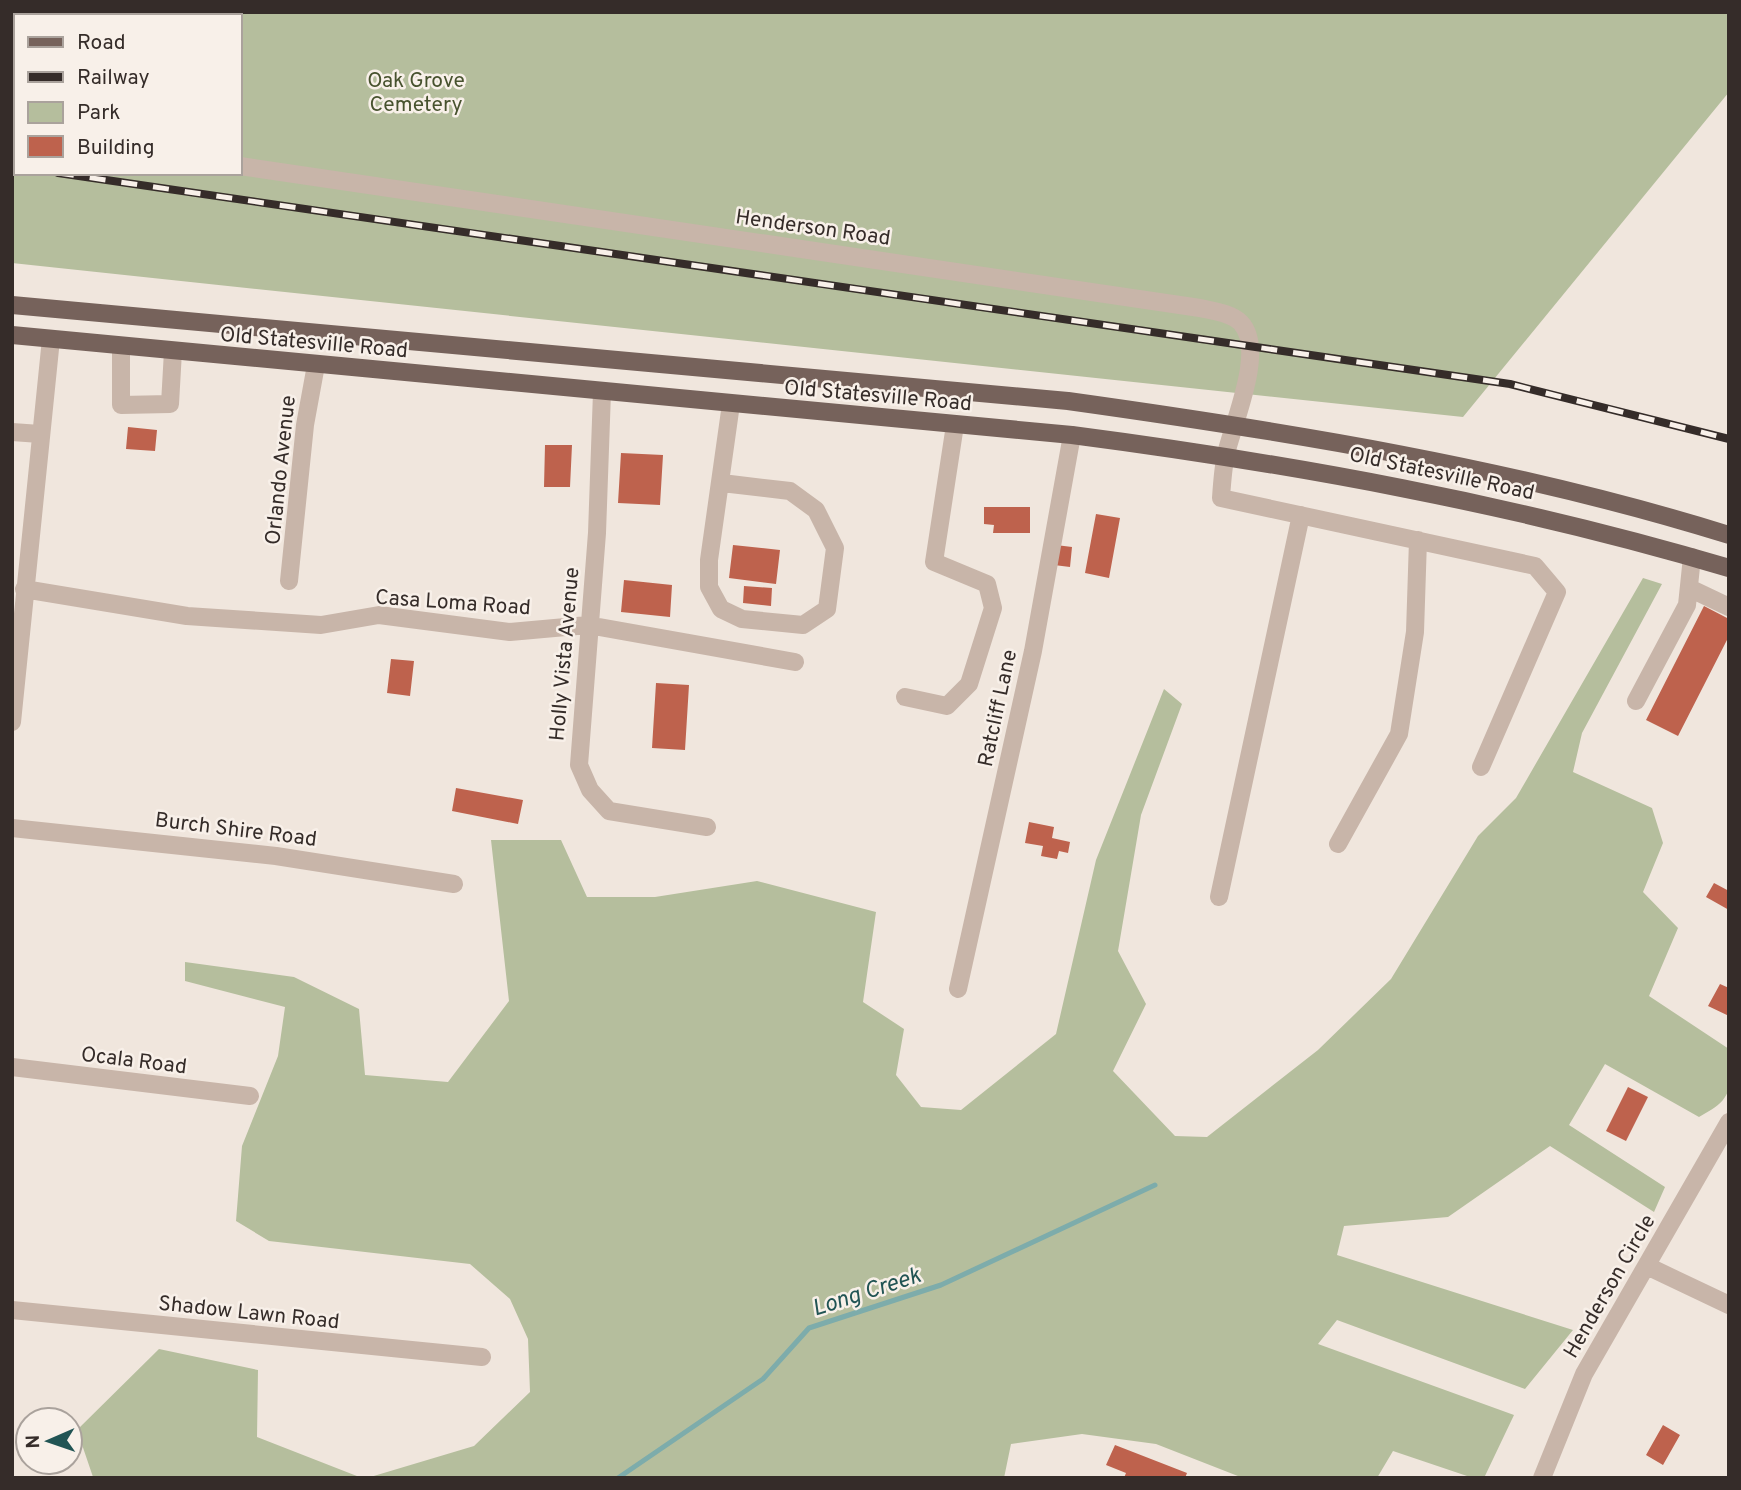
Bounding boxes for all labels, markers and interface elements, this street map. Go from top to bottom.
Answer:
legend [14,14,242,175]
text: Road [77,30,126,57]
text: Railway [77,65,150,92]
park label: Oak Grove Cemetery [367,68,465,119]
text: Park [77,100,120,127]
text: Building [77,135,155,162]
street label: Henderson Road [734,204,892,253]
street label: Old Statesville Road [219,322,409,365]
street label: Old Statesville Road [783,375,973,418]
street label: Orlando Avenue [260,394,303,546]
street label: Old Statesville Road [1347,442,1537,507]
street label: Holly Vista Avenue [544,566,587,742]
street label: Casa Loma Road [374,585,532,622]
street label: Ratcliff Lane [973,647,1024,769]
street label: Burch Shire Road [153,807,318,854]
street label: Ocala Road [79,1042,188,1081]
street label: Henderson Circle [1558,1210,1662,1363]
water label: Long Creek [809,1262,925,1325]
street label: Shadow Lawn Road [157,1291,341,1336]
north arrow [14,1406,84,1476]
text: N [22,1434,46,1449]

